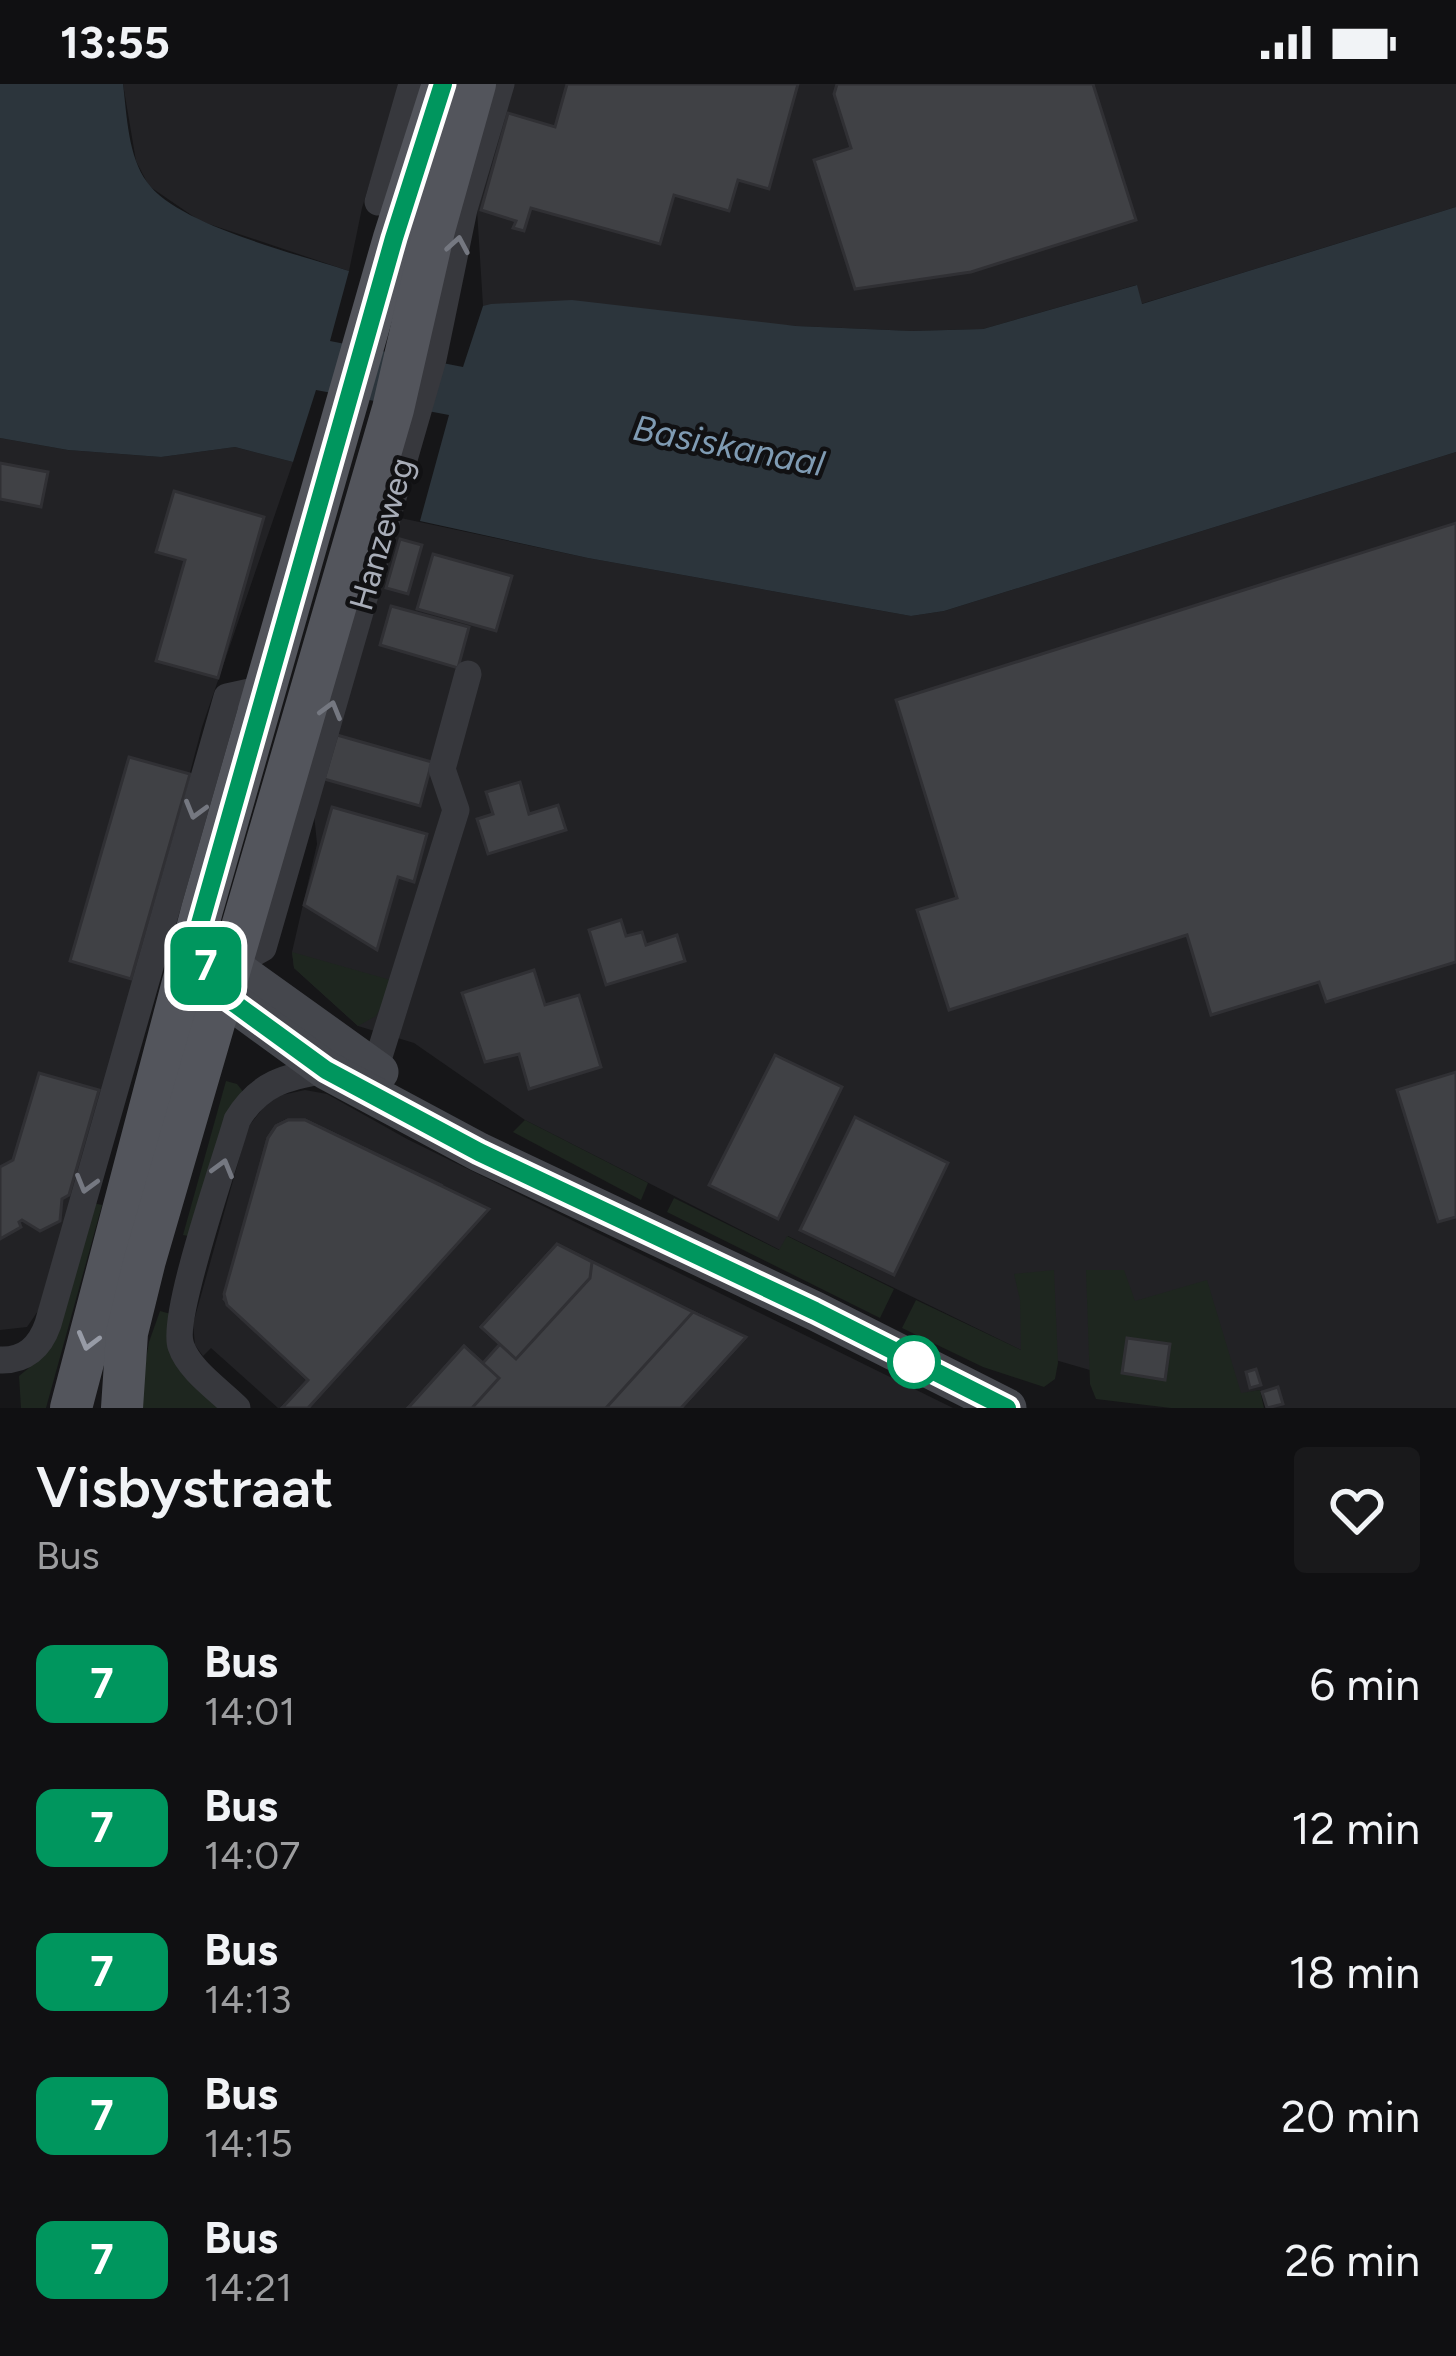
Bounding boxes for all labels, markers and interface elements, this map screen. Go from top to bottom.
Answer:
text: 13:55 [60,15,170,69]
one-way arrow [444,235,469,255]
water label: Basiskanaal [630,406,829,485]
street label: Hanzeweg [341,453,422,615]
one-way arrow [316,700,341,721]
one-way arrow [184,799,209,819]
line badge: 7 [167,927,245,1005]
text: 7 [194,940,218,991]
one-way arrow [209,1158,234,1179]
one-way arrow [76,1174,101,1194]
one-way arrow [77,1330,102,1351]
unlabelled marker [889,1337,939,1387]
button: heart [1294,1447,1420,1573]
text: Visbystraat [36,1453,334,1521]
text: Bus [36,1532,100,1579]
text: Bus [204,1634,278,1688]
text: 6 min [1310,1657,1420,1711]
text: 7 [90,1658,114,1709]
text: 14:01 [204,1688,295,1735]
text: Bus [204,1778,278,1832]
text: 12 min [1291,1801,1420,1855]
text: 7 [90,1802,114,1853]
text: 14:07 [204,1832,300,1879]
text: Bus [204,1922,278,1976]
text: 18 min [1289,1945,1420,1999]
text: 7 [90,1946,114,1997]
text: 14:13 [204,1976,292,2023]
text: Bus [204,2066,278,2120]
text: 20 min [1281,2089,1420,2143]
text: 7 [90,2090,114,2141]
text: 14:15 [204,2120,293,2167]
text: Bus [204,2210,278,2264]
text: 26 min [1284,2233,1420,2287]
text: 7 [90,2234,114,2285]
text: 14:21 [204,2264,292,2311]

